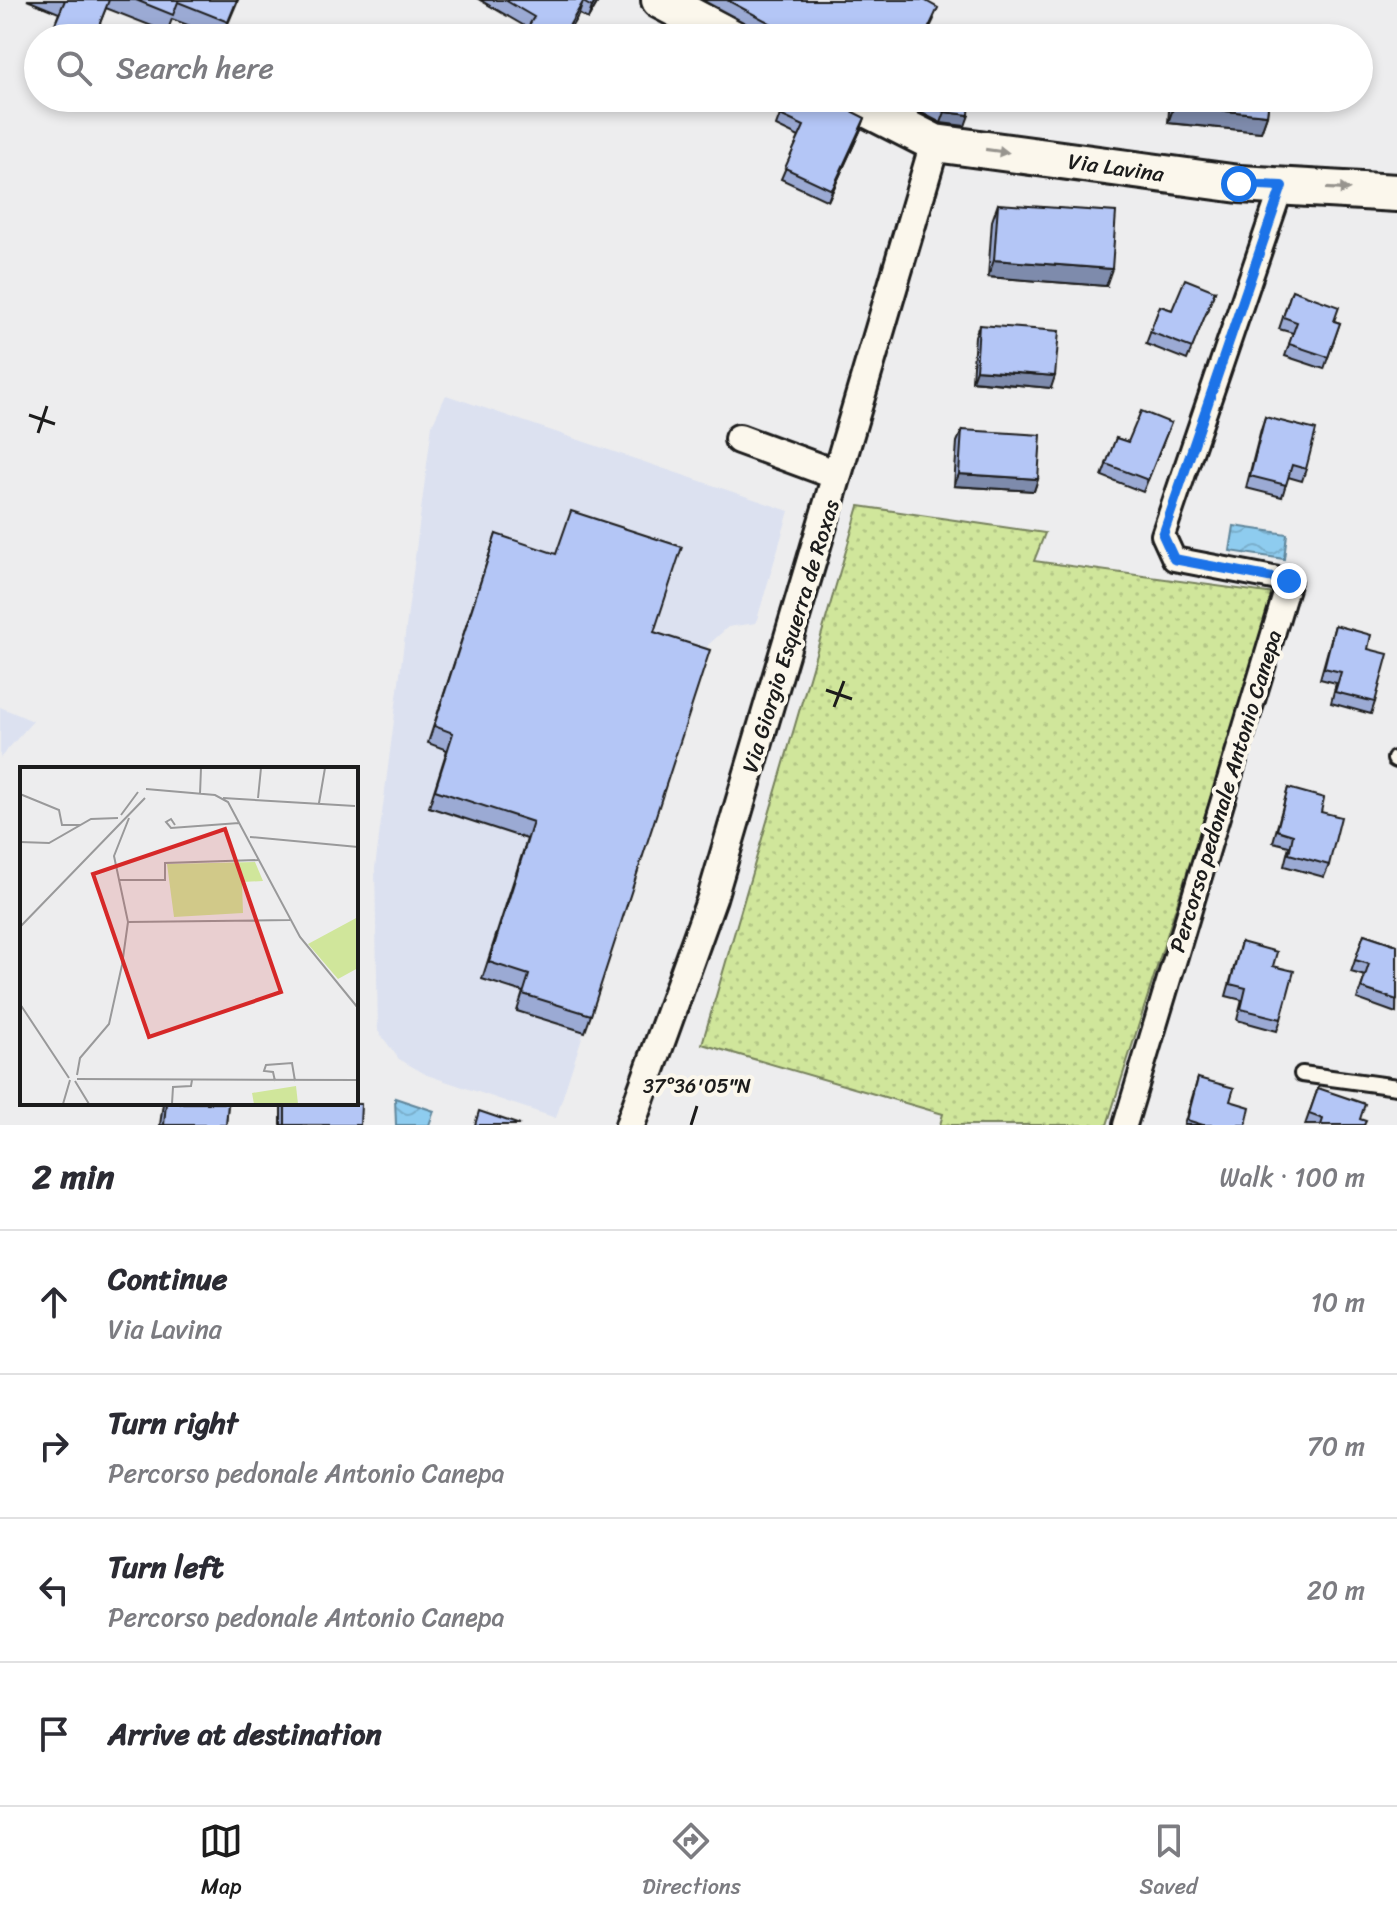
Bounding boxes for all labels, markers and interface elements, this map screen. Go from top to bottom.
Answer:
search box [24,24,1373,112]
text: Search here [116,41,274,95]
icon: search [52,46,96,90]
street label: Via Lavina [1066,141,1167,194]
one-way arrow [984,144,1009,157]
route start [1221,166,1257,202]
one-way arrow [1326,183,1351,196]
street label: Via Giorgio Esquerra de Roxas [730,495,851,778]
route end [1271,563,1307,599]
street label: Percorso pedonale Antonio Canepa [1158,625,1293,957]
inset map [20,767,358,1105]
text: 37°36'05"N [643,1069,751,1104]
text: 2 min [32,1147,114,1207]
text: Walk · 100 m [1219,1154,1365,1200]
text: Continue [108,1252,227,1306]
text: 10 m [1311,1279,1365,1325]
icon: ahead [32,1280,76,1324]
text: Via Lavina [108,1306,222,1352]
text: Turn right [108,1396,238,1450]
text: 70 m [1307,1423,1365,1469]
icon: right [32,1424,76,1468]
text: Percorso pedonale Antonio Canepa [108,1450,504,1496]
text: Turn left [108,1540,224,1594]
text: 20 m [1307,1567,1365,1613]
icon: left [32,1568,76,1612]
text: Percorso pedonale Antonio Canepa [108,1594,504,1640]
text: Arrive at destination [108,1707,382,1761]
icon: arrive [32,1712,76,1756]
tab: Map [199,1819,243,1906]
tab: Directions [642,1819,741,1906]
tab: Saved [1140,1819,1198,1906]

